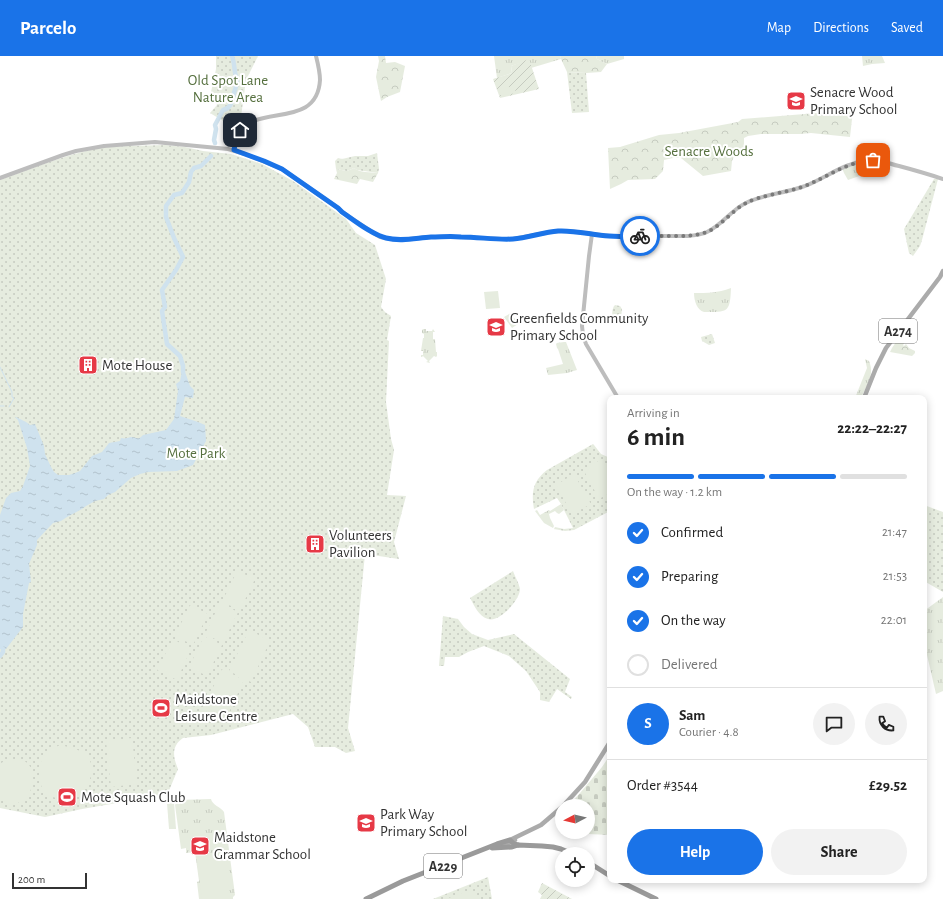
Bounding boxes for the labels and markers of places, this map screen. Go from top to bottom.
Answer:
place label: Senacre Wood Primary School [810,85,898,117]
school or university icon: Senacre Wood Primary School [785,90,807,112]
pin [223,113,257,147]
pin [856,143,890,177]
place label: Greenfields Community Primary School [510,311,649,343]
school or university icon: Greenfields Community Primary School [485,316,507,338]
building icon: Mote House [77,354,99,376]
place label: Mote House [102,358,172,373]
place label: Volunteers Pavilion [329,528,392,560]
building icon: Volunteers Pavilion [304,533,326,555]
place label: Maidstone Leisure Centre [175,692,258,724]
sports icon: Maidstone Leisure Centre [150,697,172,719]
sports icon: Mote Squash Club [56,786,78,808]
place label: Mote Squash Club [81,790,186,805]
place label: Park Way Primary School [380,807,468,839]
school or university icon: Park Way Primary School [355,812,377,834]
place label: Maidstone Grammar School [214,830,311,862]
school or university icon: Maidstone Grammar School [189,835,211,857]

